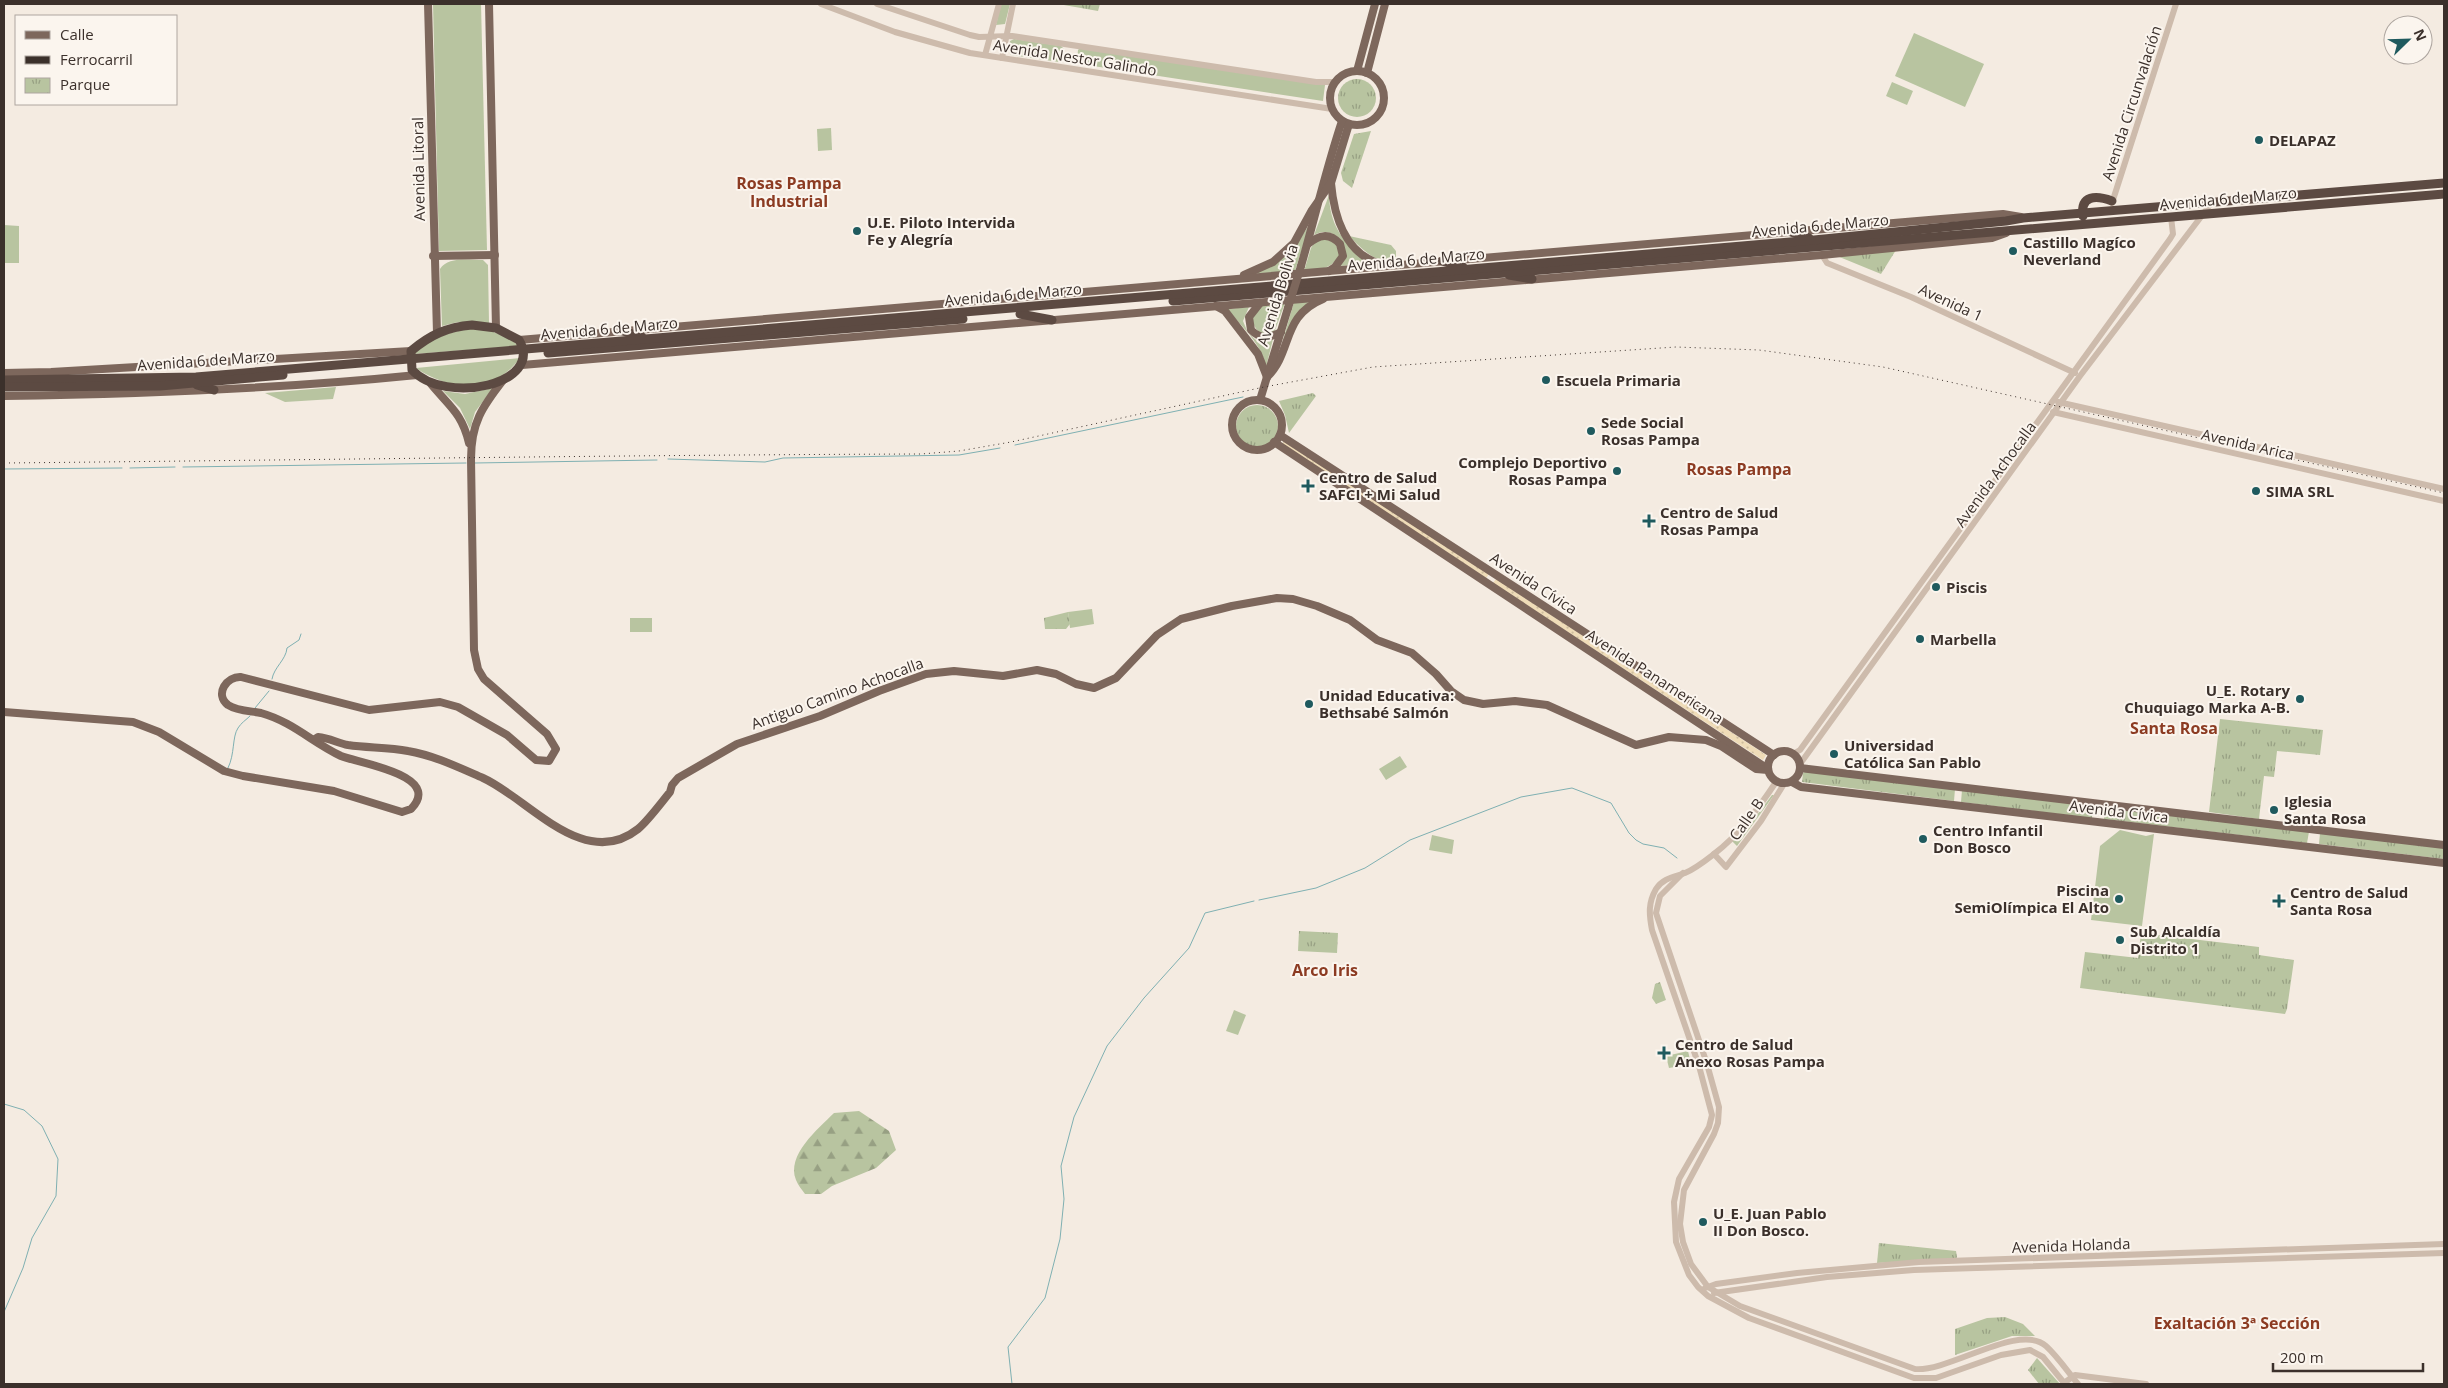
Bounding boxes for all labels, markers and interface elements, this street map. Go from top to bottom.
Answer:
legend [15,15,178,105]
north arrow [2383,15,2433,65]
street label: Avenida Circunvalación [2096,23,2166,183]
text: Calle [60,24,94,44]
text: N [2409,26,2431,44]
street label: Avenida Nestor Galindo [992,34,1158,80]
text: Ferrocarril [60,49,133,69]
text: Parque [60,74,110,94]
street label: Avenida Litoral [407,117,429,221]
place label: DELAPAZ [2269,130,2336,150]
marker: DELAPAZ [2253,134,2265,146]
district label: Rosas Pampa Industrial [736,172,842,212]
street label: Avenida 6 de Marzo [2158,182,2298,214]
street label: Avenida 6 de Marzo [1750,209,1890,241]
place label: U.E. Piloto Intervida Fe y Alegría [867,212,1015,249]
marker: U.E. Piloto Intervida Fe y Alegría [851,225,863,237]
place label: Castillo Magíco Neverland [2023,232,2136,269]
street label: Avenida Bolivia [1252,242,1302,348]
street label: Avenida 6 de Marzo [1346,243,1486,275]
marker: Castillo Magíco Neverland [2007,245,2019,257]
street label: Avenida 6 de Marzo [943,278,1083,310]
street label: Avenida 1 [1916,278,1986,326]
street label: Avenida 6 de Marzo [539,312,679,344]
street label: Avenida 6 de Marzo [137,345,275,375]
place label: Escuela Primaria [1556,370,1681,390]
marker: Escuela Primaria [1540,374,1552,386]
place label: Sede Social Rosas Pampa [1601,412,1700,449]
street label: Avenida Achocalla [1950,417,2040,531]
street label: Avenida Arica [2200,424,2296,464]
marker: Sede Social Rosas Pampa [1585,425,1597,437]
place label: Complejo Deportivo Rosas Pampa [1458,452,1607,489]
district label: Rosas Pampa [1686,458,1792,480]
marker: Complejo Deportivo Rosas Pampa [1611,465,1623,477]
place label: Centro de Salud SAFCI + Mi Salud [1319,467,1441,504]
marker: Centro de Salud SAFCI + Mi Salud [1301,479,1315,493]
place label: SIMA SRL [2266,481,2334,501]
marker: SIMA SRL [2250,485,2262,497]
place label: Centro de Salud Rosas Pampa [1660,502,1778,539]
marker: Centro de Salud Rosas Pampa [1642,514,1656,528]
street label: Avenida Cívica [1487,547,1581,619]
place label: Piscis [1946,577,1987,597]
marker: Piscis [1930,581,1942,593]
street label: Avenida Panamericana [1582,624,1728,728]
place label: Marbella [1930,629,1997,649]
marker: Marbella [1914,633,1926,645]
street label: Antiguo Camino Achocalla [748,652,926,734]
place label: U_E. Rotary Chuquiago Marka A-B. [2124,680,2290,717]
place label: Unidad Educativa: Bethsabé Salmón [1319,685,1454,722]
marker: U_E. Rotary Chuquiago Marka A-B. [2294,693,2306,705]
marker: Unidad Educativa: Bethsabé Salmón [1303,698,1315,710]
district label: Santa Rosa [2130,717,2218,739]
place label: Universidad Católica San Pablo [1844,735,1981,772]
marker: Universidad Católica San Pablo [1828,748,1840,760]
place label: Iglesia Santa Rosa [2284,791,2366,828]
street label: Calle B [1724,794,1768,844]
street label: Avenida Cívica [2068,795,2170,827]
marker: Iglesia Santa Rosa [2268,804,2280,816]
place label: Centro Infantil Don Bosco [1933,820,2043,857]
marker: Centro Infantil Don Bosco [1917,833,1929,845]
place label: Piscina SemiOlímpica El Alto [1954,880,2109,917]
place label: Centro de Salud Santa Rosa [2290,882,2408,919]
marker: Piscina SemiOlímpica El Alto [2113,893,2125,905]
marker: Centro de Salud Santa Rosa [2272,894,2286,908]
place label: Sub Alcaldía Distrito 1 [2130,921,2221,958]
marker: Sub Alcaldía Distrito 1 [2114,934,2126,946]
district label: Arco Iris [1292,959,1358,981]
place label: Centro de Salud Anexo Rosas Pampa [1675,1034,1825,1071]
marker: Centro de Salud Anexo Rosas Pampa [1657,1046,1671,1060]
place label: U_E. Juan Pablo II Don Bosco. [1713,1203,1827,1240]
marker: U_E. Juan Pablo II Don Bosco. [1697,1216,1709,1228]
street label: Avenida Holanda [2011,1233,2131,1257]
district label: Exaltación 3ª Sección [2154,1312,2320,1334]
scale bar [2273,1340,2423,1372]
text: 200 m [2280,1347,2324,1367]

